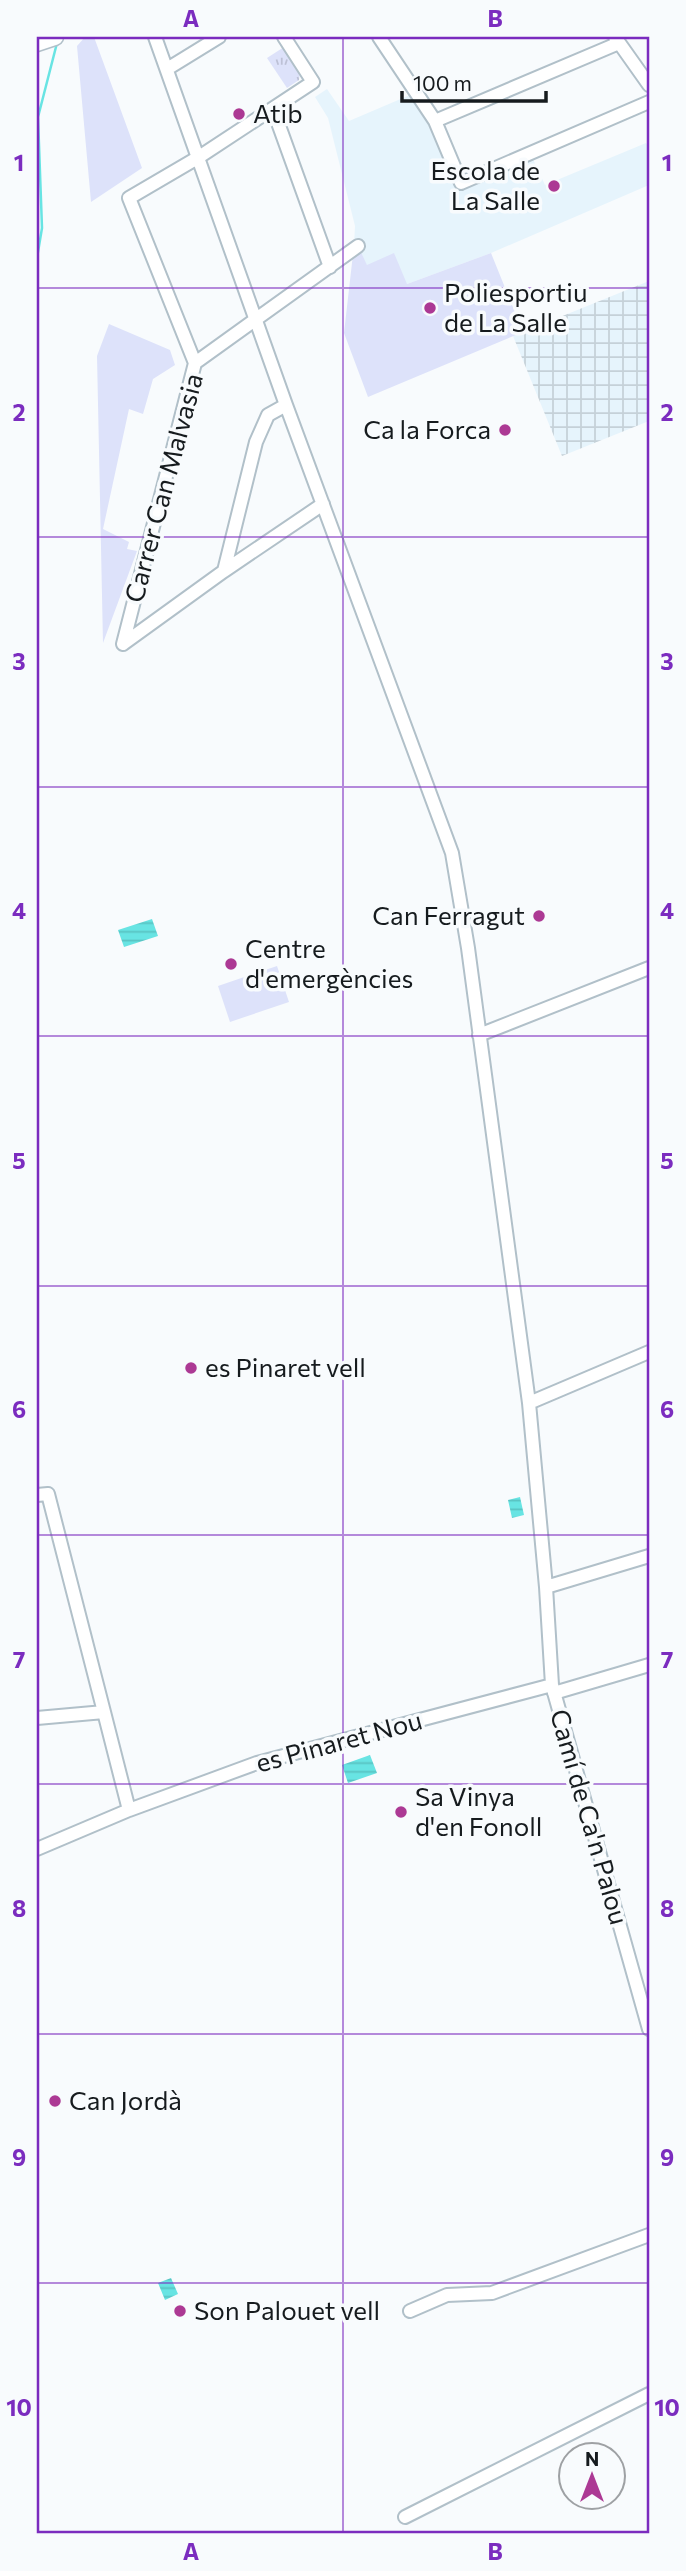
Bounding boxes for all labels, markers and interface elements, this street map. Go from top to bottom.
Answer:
text: A [183,4,200,32]
text: B [487,4,503,32]
scale bar [402,60,546,104]
text: 100 m [413,70,472,95]
place label: Atib [253,97,303,128]
marker: Atib [231,106,247,122]
text: 1 [14,148,24,176]
text: 1 [662,148,672,176]
place label: Escola de La Salle [431,154,540,215]
marker: Escola de La Salle [546,178,562,194]
place label: Poliesportiu de La Salle [444,276,587,337]
marker: Poliesportiu de La Salle [422,300,438,316]
street label: Carrer Can Malvasia [117,370,208,605]
text: 2 [12,398,26,426]
text: 2 [660,398,674,426]
place label: Ca la Forca [363,413,491,444]
marker: Ca la Forca [497,422,513,438]
text: 3 [12,647,26,675]
text: 3 [660,647,674,675]
text: 4 [12,896,26,924]
text: 4 [660,896,674,924]
place label: Can Ferragut [372,899,525,930]
marker: Can Ferragut [531,908,547,924]
place label: Centre d'emergències [245,932,413,993]
marker: Centre d'emergències [223,956,239,972]
text: 5 [12,1146,26,1174]
text: 5 [660,1146,674,1174]
place label: es Pinaret vell [205,1351,366,1382]
marker: es Pinaret vell [183,1360,199,1376]
text: 6 [12,1395,26,1423]
text: 6 [660,1395,674,1423]
text: 7 [13,1645,25,1673]
text: 7 [661,1645,673,1673]
street label: es Pinaret Nou [252,1703,425,1778]
street label: Camí de Ca'n Palou [545,1705,636,1928]
place label: Sa Vinya d'en Fonoll [415,1780,542,1841]
marker: Sa Vinya d'en Fonoll [393,1804,409,1820]
text: 8 [12,1894,26,1922]
text: 8 [660,1894,674,1922]
place label: Can Jordà [69,2084,182,2115]
marker: Can Jordà [47,2093,63,2109]
text: 9 [12,2143,26,2171]
text: 9 [660,2143,674,2171]
place label: Son Palouet vell [194,2294,380,2325]
marker: Son Palouet vell [172,2303,188,2319]
text: 10 [6,2393,32,2421]
text: 10 [654,2393,680,2421]
north arrow [556,2442,626,2512]
text: N [585,2447,599,2470]
text: A [183,2537,200,2565]
text: B [487,2537,503,2565]

